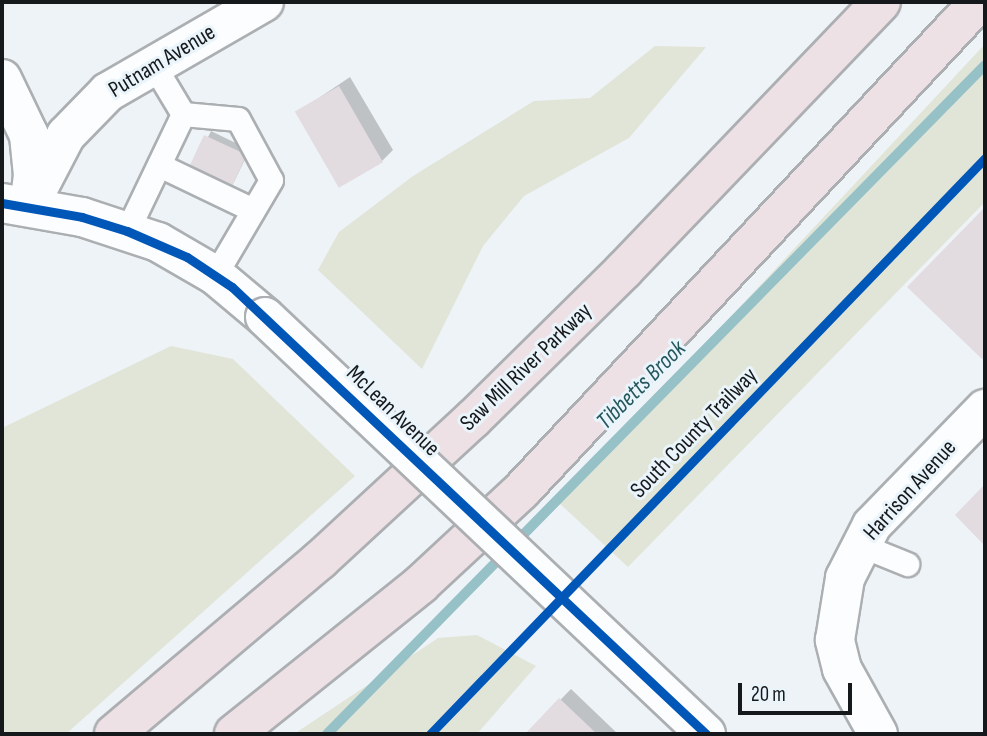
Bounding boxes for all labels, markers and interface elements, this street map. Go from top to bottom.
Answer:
street label: Putnam Avenue [104,18,220,104]
street label: Saw Mill River Parkway [454,297,598,437]
water label: Tibbetts Brook [590,334,692,436]
street label: McLean Avenue [341,360,445,462]
street label: South County Trailway [625,362,763,504]
street label: Harrison Avenue [858,434,962,546]
scale bar [742,670,856,714]
text: 20 m [751,682,786,707]

